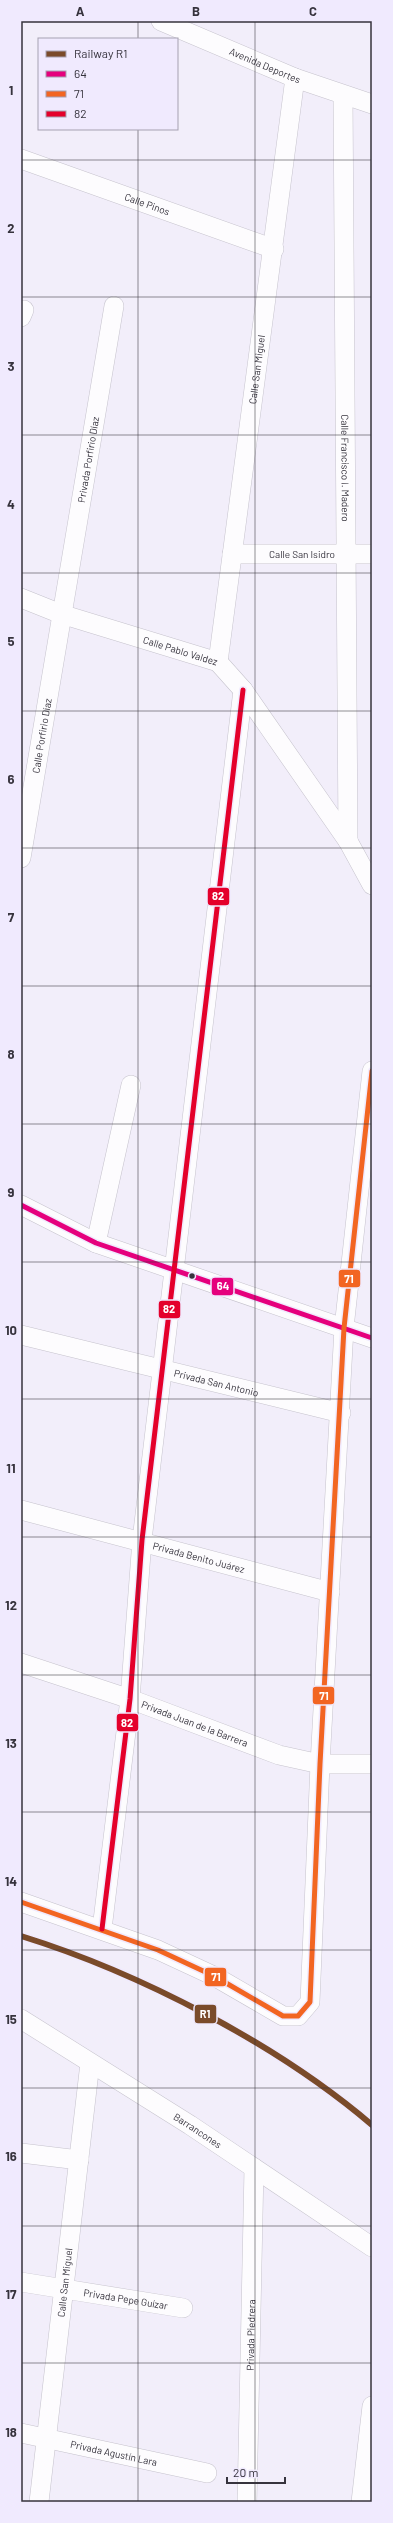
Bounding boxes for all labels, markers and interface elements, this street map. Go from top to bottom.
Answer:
text: A [76,3,85,19]
text: B [192,3,200,19]
text: C [309,3,317,19]
legend [38,38,178,130]
street label: Avenida Deportes [228,45,302,85]
text: Railway R1 [74,46,127,60]
text: 64 [74,66,87,80]
text: 1 [9,82,13,98]
text: 71 [74,86,84,100]
text: 82 [74,106,87,120]
street label: Calle Pinos [123,190,172,218]
text: 2 [7,220,15,236]
street label: Calle San Miguel [246,334,267,405]
text: 3 [7,358,15,374]
street label: Calle Francisco I. Madero [339,414,352,522]
street label: Privada Porfirio Díaz [75,415,101,504]
text: 4 [7,496,15,512]
street label: Calle San Isidro [269,548,335,560]
text: 5 [7,633,15,649]
street label: Calle Pablo Valdez [142,633,220,668]
street label: Calle Porfirio Díaz [29,697,54,774]
text: 6 [8,771,15,787]
line badge: 82 [207,887,230,906]
text: 82 [212,889,224,902]
text: 7 [8,909,15,925]
text: 8 [7,1046,15,1062]
text: 9 [8,1184,15,1200]
line badge: 71 [338,1269,361,1288]
unlabelled marker [187,1271,197,1281]
text: 71 [344,1272,354,1285]
line badge: 64 [211,1277,234,1296]
text: 64 [217,1279,230,1292]
line badge: 82 [158,1300,181,1319]
text: 82 [163,1302,175,1315]
text: 10 [5,1322,17,1338]
street label: Privada San Antonio [173,1367,260,1399]
text: 11 [6,1460,16,1476]
street label: Privada Benito Juárez [152,1539,247,1575]
text: 12 [5,1597,17,1613]
line badge: 71 [312,1686,335,1705]
text: 71 [319,1689,329,1702]
street label: Privada Juan de la Barrera [140,1698,250,1749]
line badge: 82 [116,1713,139,1732]
text: 82 [121,1716,133,1729]
text: 13 [5,1735,17,1751]
text: 14 [5,1873,17,1889]
line badge: 71 [204,1967,227,1987]
text: 71 [211,1970,221,1983]
line badge: R1 [194,2004,217,2024]
text: R1 [200,2007,210,2020]
text: 15 [5,2011,17,2027]
street label: Barrancones [172,2110,224,2151]
text: 16 [5,2148,17,2164]
street label: Calle San Miguel [55,2247,74,2318]
text: 17 [5,2286,17,2302]
street label: Privada Pepe Guízar [83,2286,169,2312]
street label: Privada Piedrera [244,2299,257,2371]
text: 18 [5,2424,17,2440]
street label: Privada Agustín Lara [69,2438,158,2468]
scale bar [227,2459,285,2485]
text: 20 m [233,2465,259,2479]

